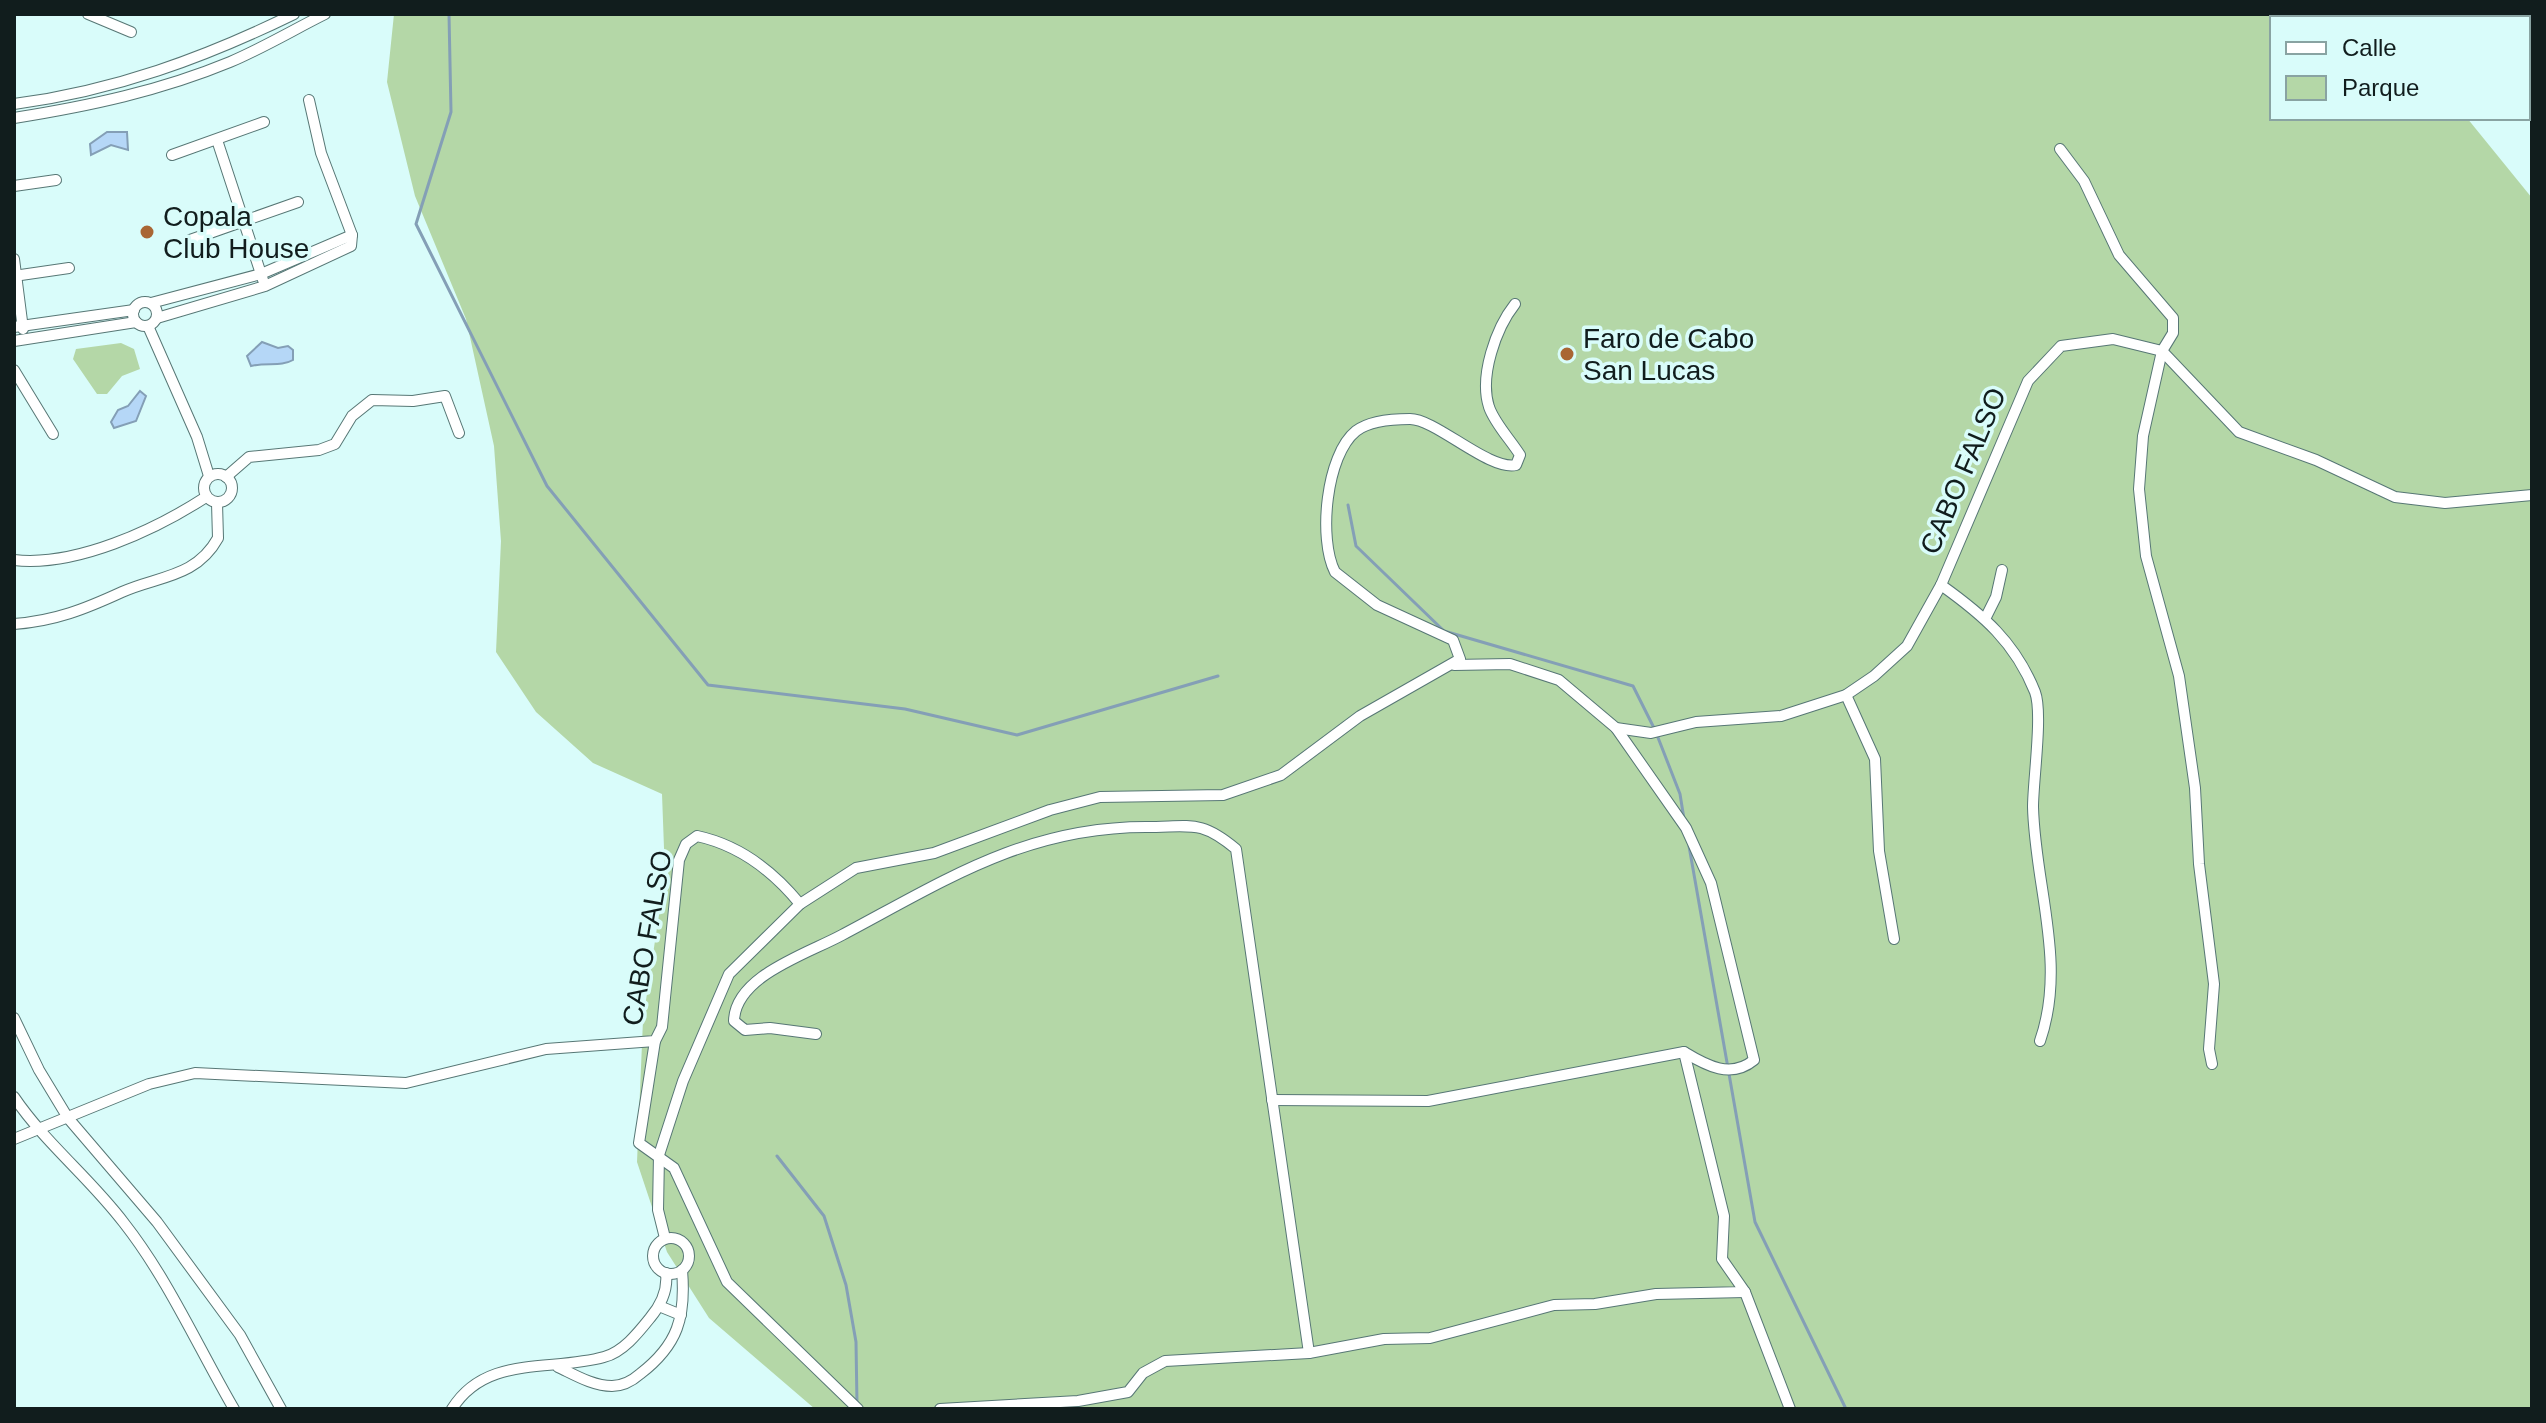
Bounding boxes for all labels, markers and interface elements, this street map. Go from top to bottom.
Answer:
legend [2270,16,2530,120]
text: Calle [2342,34,2397,61]
text: Parque [2342,74,2419,101]
place label: Copala Club House [163,201,309,264]
marker: Copala Club House [138,223,156,241]
place label: Faro de Cabo San Lucas [1583,323,1754,386]
marker: Faro de Cabo San Lucas [1558,345,1576,363]
street label: CABO FALSO [1914,383,2012,559]
street label: CABO FALSO [616,848,678,1028]

